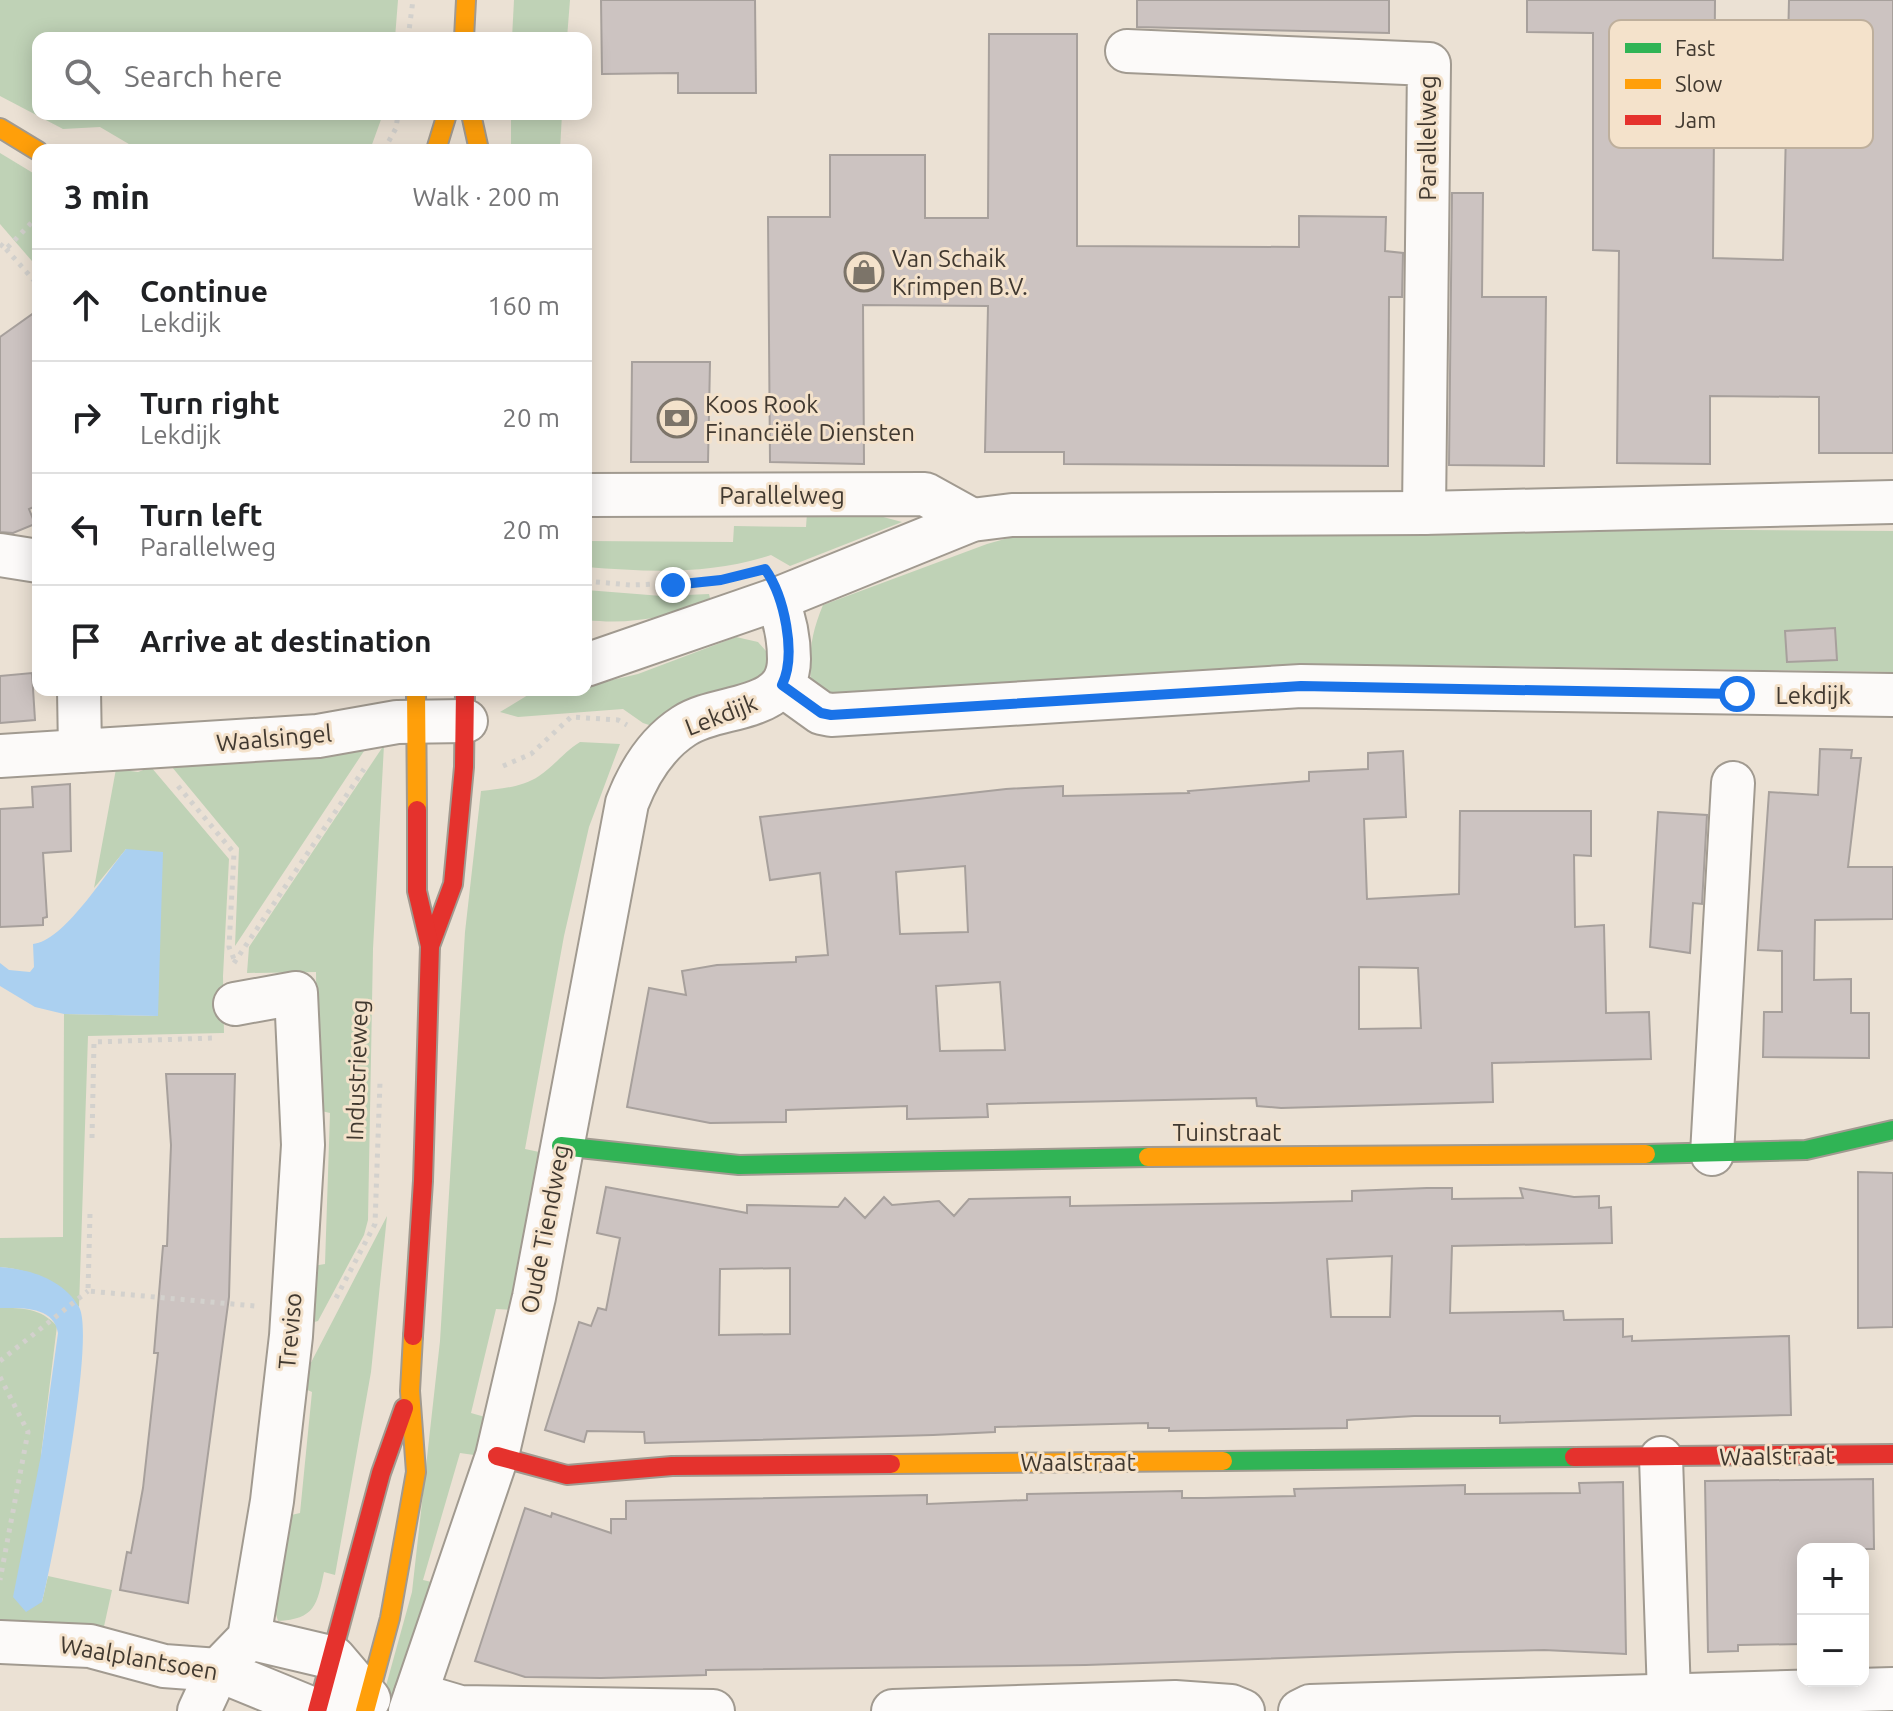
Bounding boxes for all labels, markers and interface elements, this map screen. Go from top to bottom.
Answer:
legend [1609,20,1873,148]
search box [32,32,592,120]
text: Fast [1675,35,1716,60]
icon: search [60,54,104,98]
text: Search here [124,59,283,93]
text: Slow [1675,71,1722,96]
street label: Parallelweg [1414,75,1441,201]
text: Jam [1675,107,1716,132]
text: 3 min [64,177,150,215]
text: Walk · 200 m [412,182,560,211]
place label: Van Schaik Krimpen B.V. [892,245,1028,300]
shop icon: Van Schaik Krimpen B.V. [843,251,885,293]
text: Continue [140,274,268,308]
icon: ahead [64,283,108,327]
text: 160 m [488,291,560,320]
text: Lekdijk [140,308,221,337]
text: Turn right [140,386,280,420]
place label: Koos Rook Financiële Diensten [705,391,915,446]
icon: right [64,395,108,439]
bank icon: Koos Rook Financiële Diensten [656,397,698,439]
text: 20 m [502,403,560,432]
text: Lekdijk [140,420,221,449]
street label: Parallelweg [719,482,845,509]
text: Turn left [140,498,262,532]
icon: left [64,507,108,551]
text: 20 m [502,515,560,544]
text: Parallelweg [140,532,276,561]
route end [655,567,691,603]
icon: arrive [64,619,108,663]
text: Arrive at destination [140,624,432,658]
route start [1719,676,1755,712]
street label: Lekdijk [1776,682,1851,709]
street label: Lekdijk [681,689,761,741]
street label: Waalsingel [215,719,333,757]
street label: Industrieweg [341,999,373,1141]
street label: Tuinstraat [1173,1119,1282,1146]
street label: Oude Tiendweg [515,1142,575,1316]
street label: Treviso [273,1292,307,1370]
street label: Waalstraat [1719,1441,1836,1471]
street label: Waalstraat [1020,1449,1136,1476]
map controls [1797,1543,1869,1687]
button: + [1797,1543,1869,1615]
button: − [1797,1615,1869,1687]
street label: Waalplantsoen [58,1631,220,1685]

